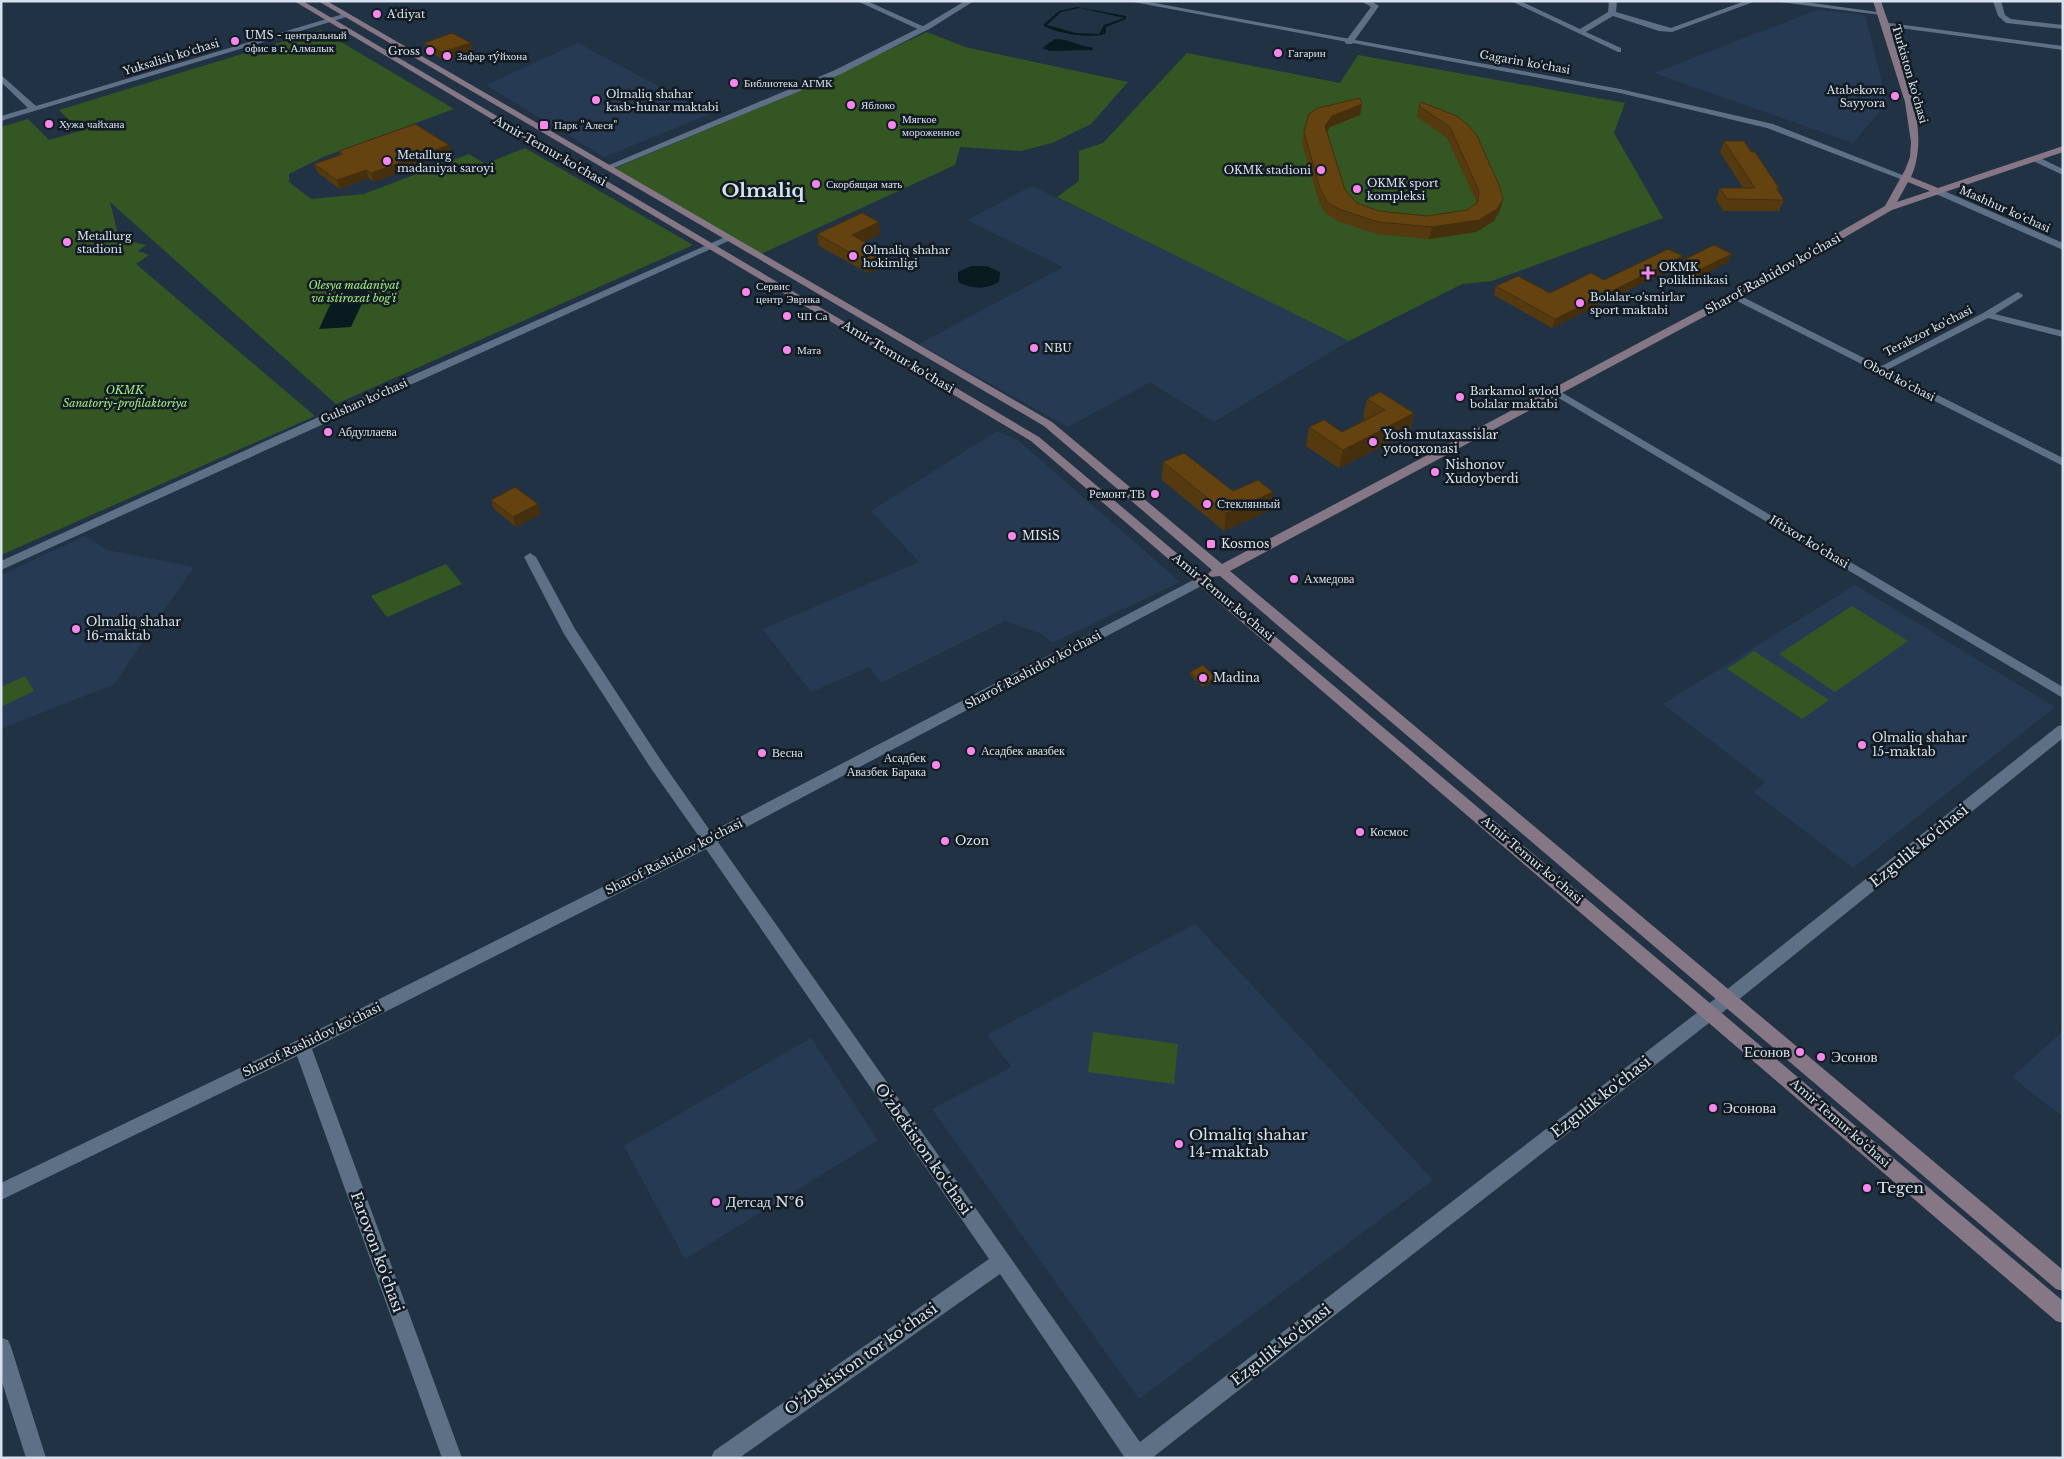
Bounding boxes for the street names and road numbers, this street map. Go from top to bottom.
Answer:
street label: Turkiston ko'chasi [1889,23,1931,125]
street label: Yuksalish ko'chasi [120,36,221,79]
street label: Gagarin ko'chasi [1479,47,1572,77]
street label: Amir Temur ko'chasi [490,112,609,189]
street label: Mashhur ko‘chasi [1957,183,2053,235]
street label: Sharof Rashidov ko'chasi [1703,230,1843,317]
street label: Terakzor ko'chasi [1881,303,1975,359]
street label: Amir Temur ko'chasi [839,317,957,396]
street label: Obod ko'chasi [1861,356,1938,404]
street label: Gulshan ko'chasi [318,375,410,426]
street label: Iftixor ko'chasi [1767,512,1852,571]
street label: Amir Temur ko'chasi [1169,549,1277,643]
street label: Sharof Rashidov ko'chasi [962,627,1103,712]
street label: Ezgulik ko'chasi [1866,800,1972,891]
street label: Amir Temur ko'chasi [1478,812,1586,906]
street label: Sharof Rashidov ko'chasi [603,815,745,898]
street label: Sharof Rashidov ko'chasi [240,999,383,1080]
street label: Ezgulik ko'chasi [1547,1052,1654,1141]
street label: Amir Temur ko'chasi [1787,1074,1893,1170]
street label: O‘zbekiston ko'chasi [871,1079,976,1218]
street label: Farovon ko'chasi [347,1189,408,1315]
street label: O‘zbekiston tor ko'chasi [781,1299,941,1419]
street label: Ezgulik ko'chasi [1227,1300,1334,1389]

